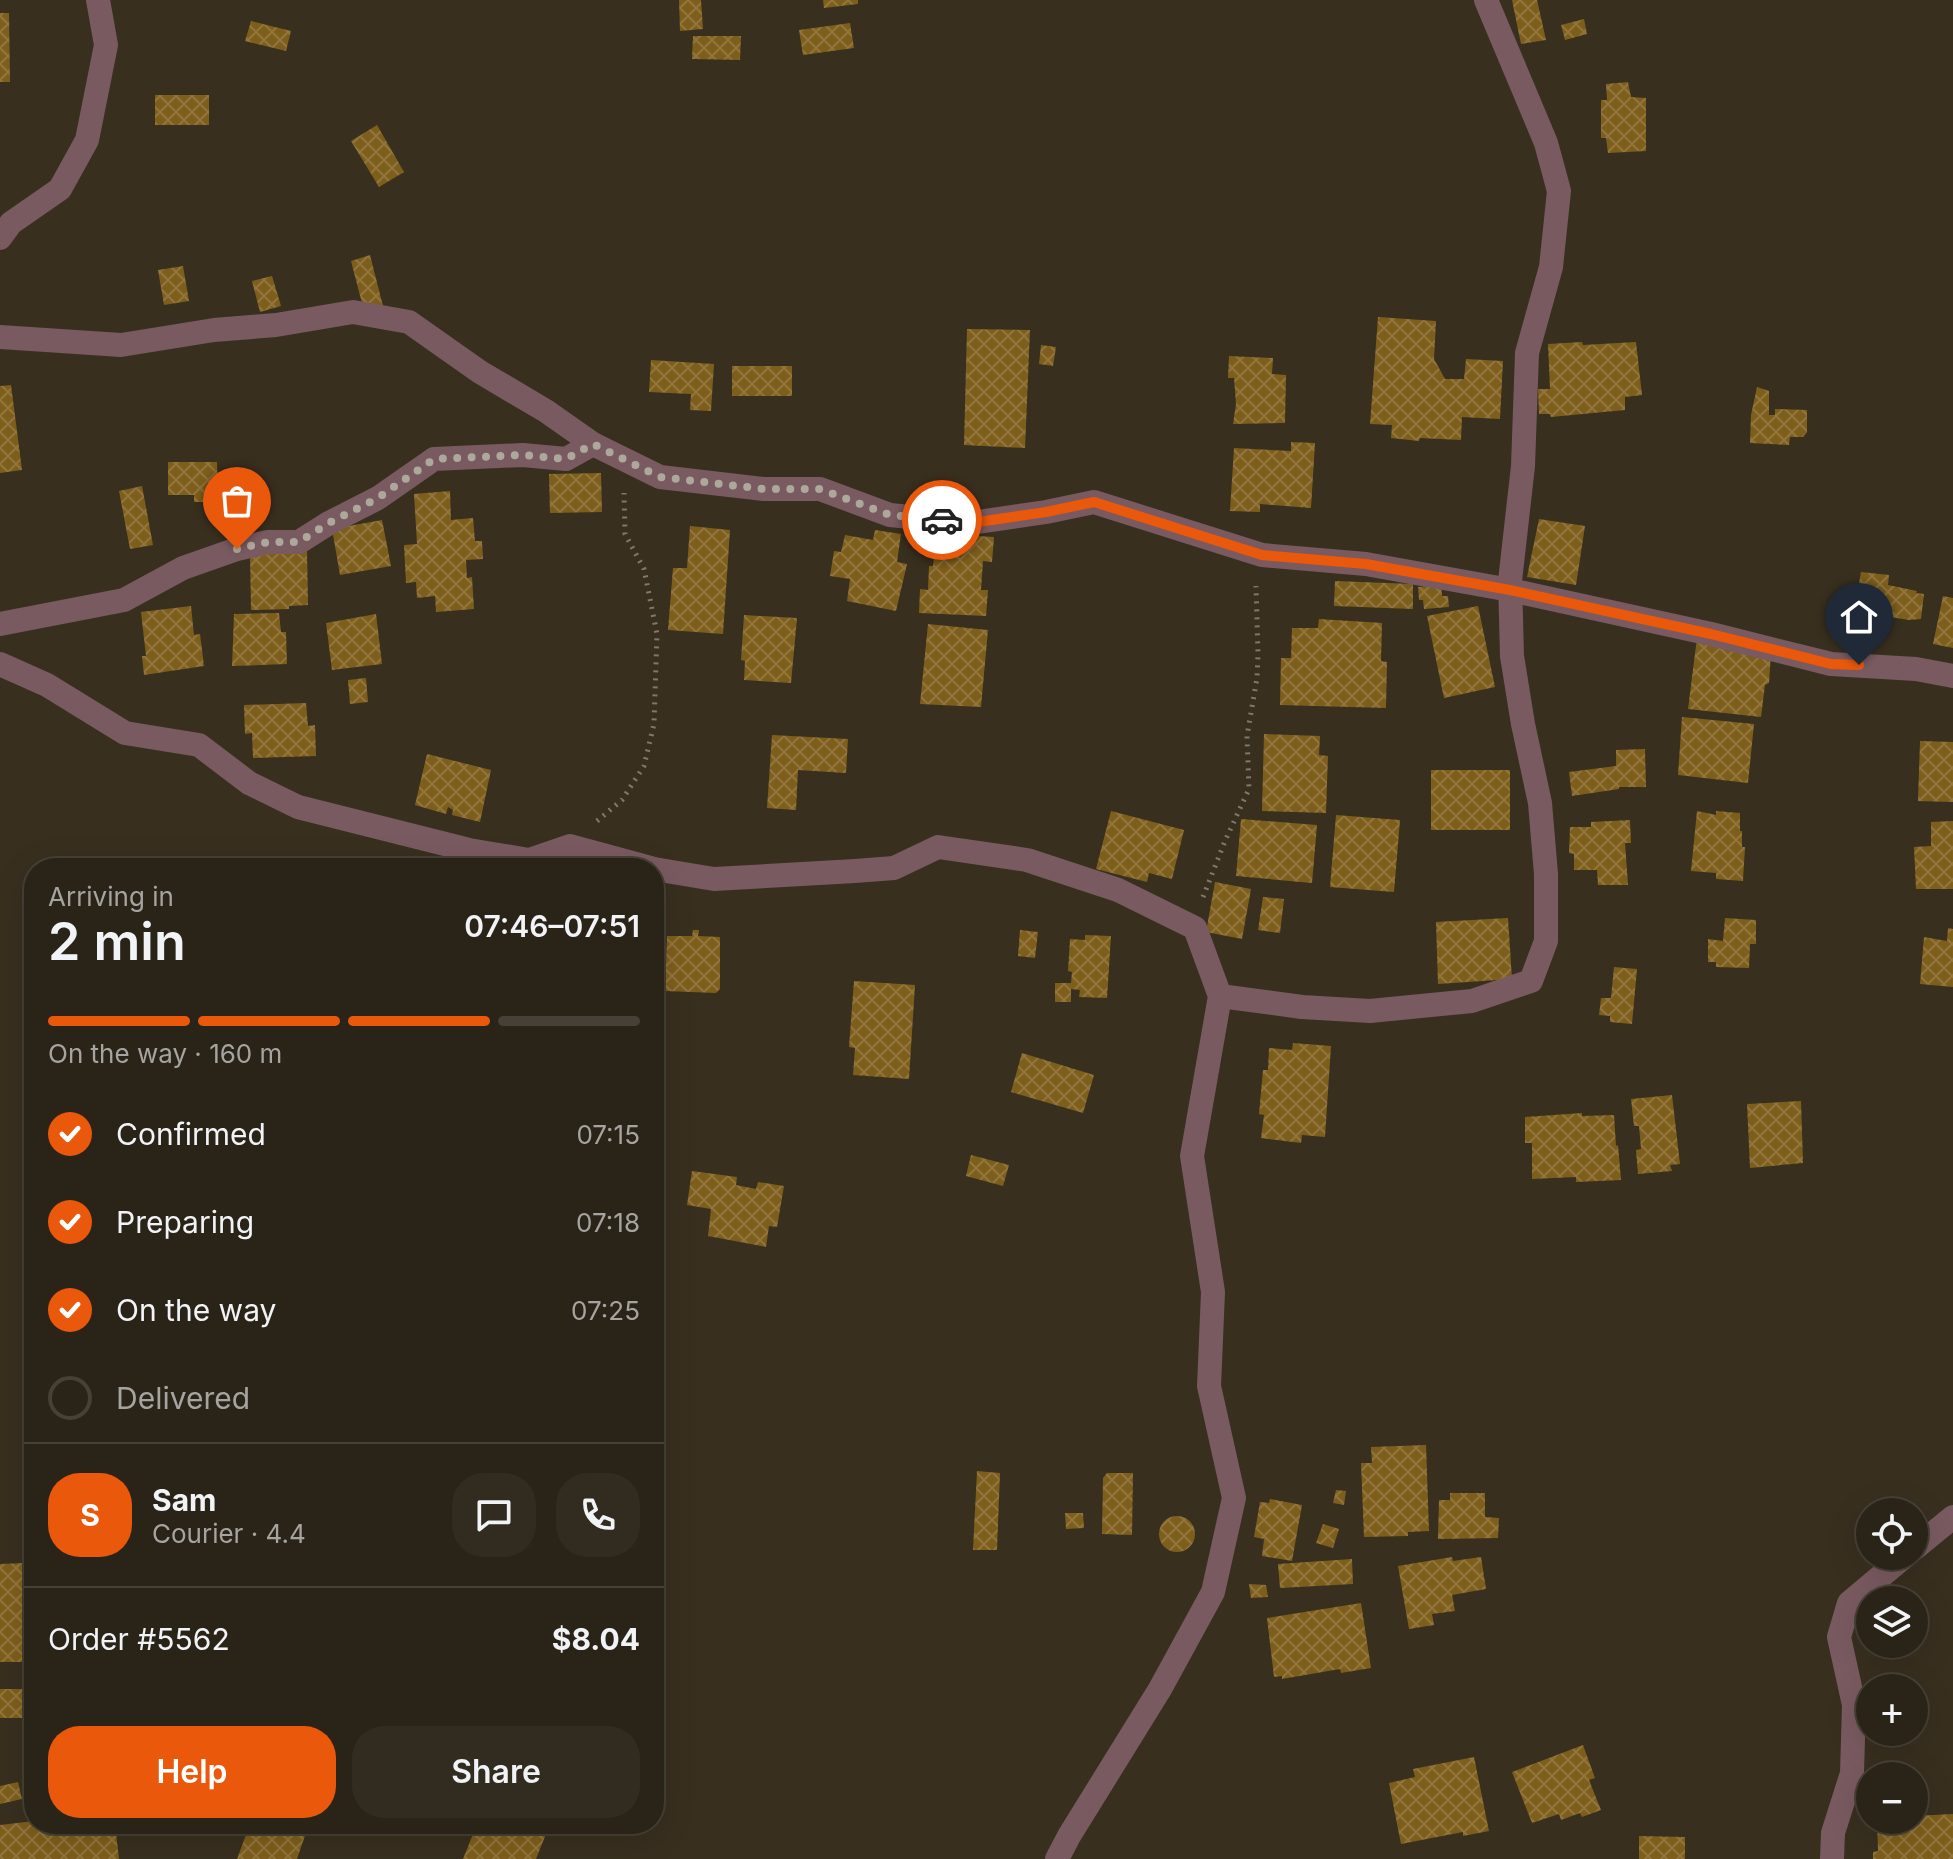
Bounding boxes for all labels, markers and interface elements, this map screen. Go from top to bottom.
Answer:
pin [203,467,271,549]
icon: bag [215,479,259,523]
courier [902,480,982,560]
icon: car [920,498,964,542]
pin [1825,583,1893,665]
icon: home [1837,595,1881,639]
text: Arriving in [48,881,174,912]
text: 07:46–07:51 [464,908,640,944]
text: 2 min [48,910,186,973]
text: On the way · 160 m [48,1038,282,1069]
icon: check [48,1112,92,1156]
text: Confirmed [116,1116,266,1152]
text: 07:15 [576,1119,640,1150]
icon: check [48,1200,92,1244]
text: Preparing [116,1204,254,1240]
text: 07:18 [576,1207,640,1238]
icon: check [48,1288,92,1332]
text: On the way [116,1292,276,1328]
text: 07:25 [571,1295,640,1326]
text: Delivered [116,1380,250,1416]
button: chat [452,1473,536,1557]
button: phone [556,1473,640,1557]
text: Sam [152,1482,216,1518]
text: S [80,1497,100,1533]
map controls [1856,1498,1928,1834]
button: locate [1856,1498,1928,1570]
text: Courier · 4.4 [152,1518,306,1549]
button: layers [1856,1586,1928,1658]
text: Order #5562 [48,1621,230,1657]
text: $8.04 [552,1621,640,1657]
button: + [1856,1674,1928,1746]
button: Help [48,1726,336,1818]
button: Share [352,1726,640,1818]
button: − [1856,1762,1928,1834]

